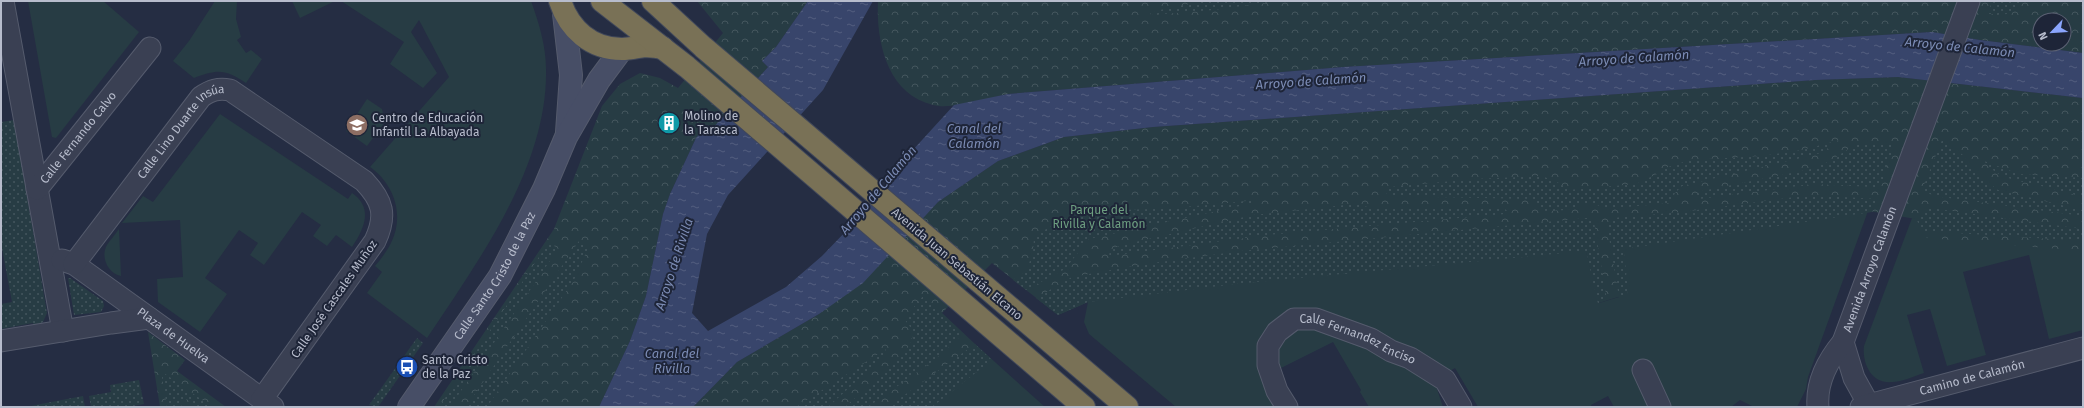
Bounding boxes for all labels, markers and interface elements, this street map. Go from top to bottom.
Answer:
north arrow [2032,12,2072,52]
text: N [2036,30,2051,42]
water label: Arroyo de Calamón [1903,34,2016,60]
water label: Arroyo de Calamón [1577,47,1690,69]
water label: Arroyo de Calamón [1254,70,1367,92]
street label: Calle Lino Duarte Insúa [134,82,225,181]
street label: Calle Fernando Calvo [37,89,119,186]
place label: Molino de la Tarasca [684,109,738,137]
building icon: Molino de la Tarasca [656,110,682,136]
place label: Centro de Educación Infantil La Albayada [372,111,483,139]
school or university icon: Centro de Educación Infantil La Albayada [344,112,370,138]
water label: Canal del Calamón [947,121,1002,151]
water label: Arroyo de Calamón [836,143,919,238]
park label: Parque del Rivilla y Calamón [1052,203,1146,231]
street label: Avenida Arroyo Calamón [1840,204,1900,334]
street label: Avenida Juan Sebastián Elcano [889,205,1025,323]
street label: Calle Santo Cristo de la Paz [451,209,538,342]
water label: Arroyo de Rivilla [652,216,696,313]
street label: Calle José Cascales Muñoz [288,237,380,361]
street label: Plaza de Huelva [134,305,212,366]
street label: Calle Fernandez Enciso [1299,312,1418,367]
water label: Canal del Rivilla [645,346,700,376]
place label: Santo Cristo de la Paz [422,353,488,381]
bus stop icon: Santo Cristo de la Paz [394,354,420,380]
street label: Camino de Calamón [1918,357,2026,398]

